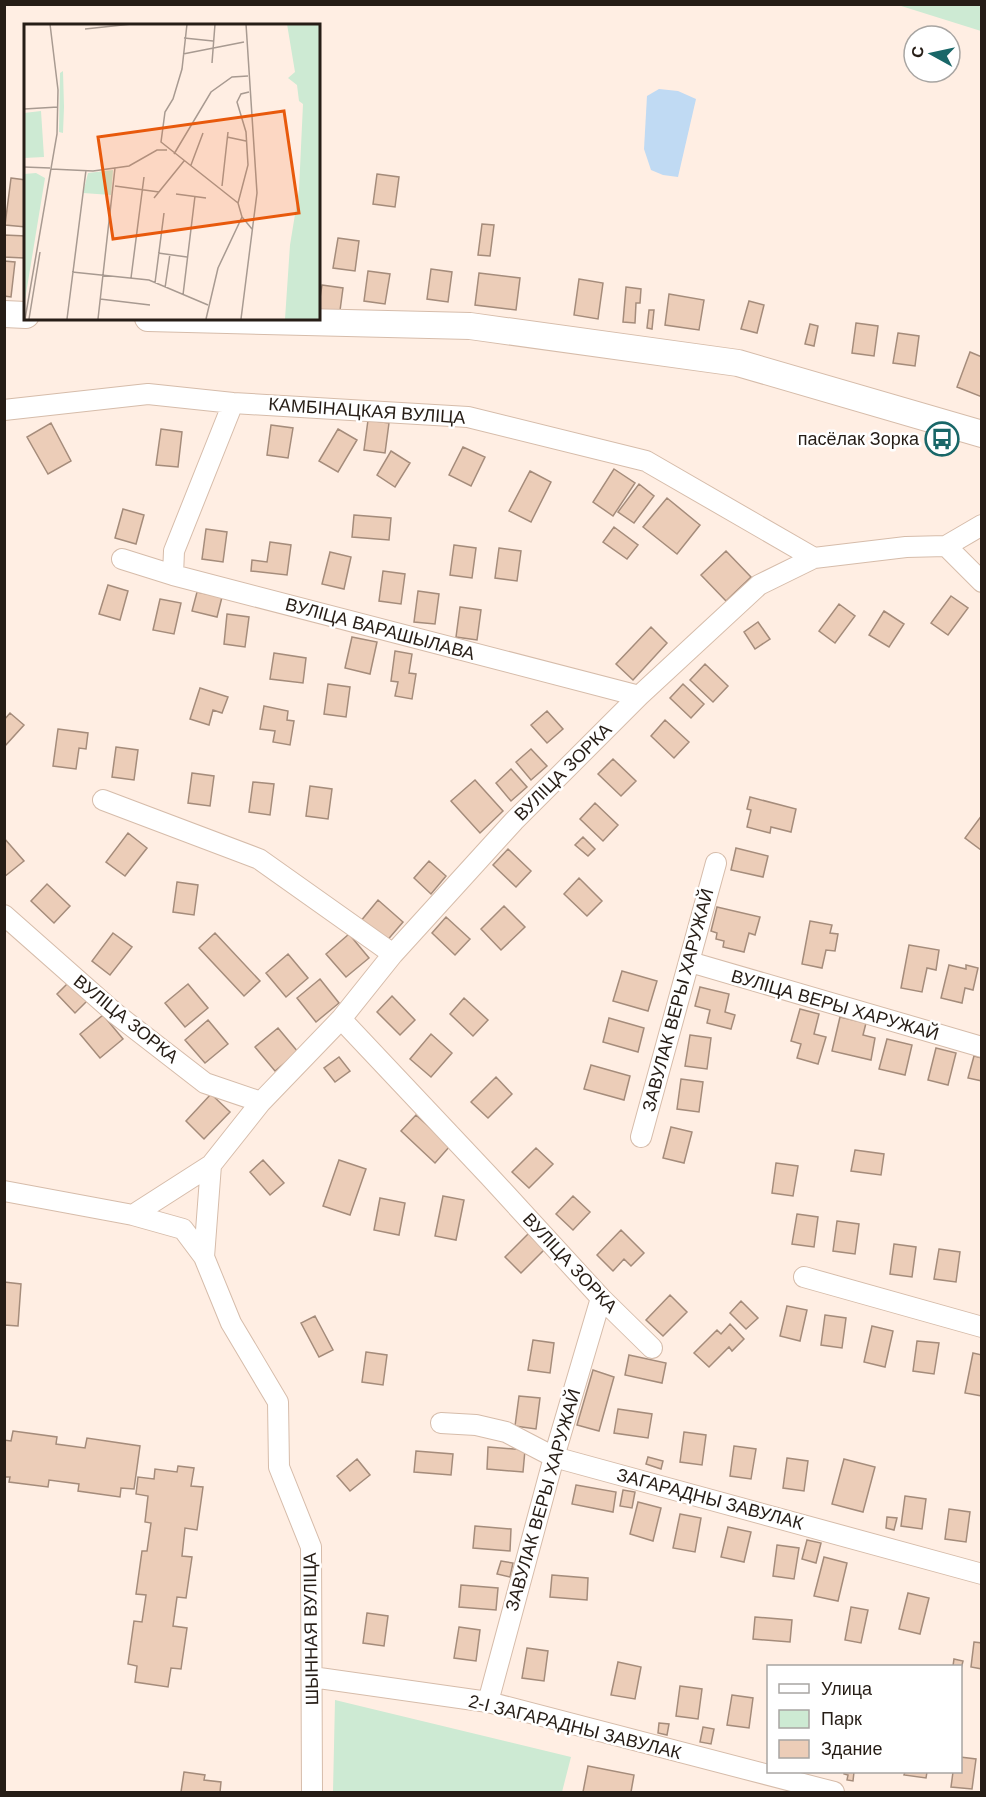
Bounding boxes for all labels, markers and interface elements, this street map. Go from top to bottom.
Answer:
inset map [24,24,320,320]
north arrow [902,24,962,84]
text: С [908,45,927,59]
street label: КАМБІНАЦКАЯ ВУЛІЦА [268,394,466,428]
bus stop icon: пасёлак Зорка [924,421,960,457]
place label: пасёлак Зорка [798,429,920,449]
street label: ВУЛІЦА ВАРАШЫЛАВА [283,594,477,664]
street label: ВУЛІЦА ЗОРКА [510,719,616,825]
street label: ЗАВУЛАК ВЕРЫ ХАРУЖАЙ [638,886,717,1114]
street label: ВУЛІЦА ВЕРЫ ХАРУЖАЙ [729,965,941,1044]
street label: ВУЛІЦА ЗОРКА [70,971,182,1067]
street label: ВУЛІЦА ЗОРКА [519,1209,621,1317]
street label: ЗАВУЛАК ВЕРЫ ХАРУЖАЙ [501,1386,584,1613]
street label: ЗАГАРАДНЫ ЗАВУЛАК [614,1464,806,1534]
street label: ШЫННАЯ ВУЛІЦА [300,1552,322,1706]
legend [767,1665,962,1773]
text: Улица [821,1679,873,1699]
street label: 2-І ЗАГАРАДНЫ ЗАВУЛАК [467,1691,684,1763]
text: Парк [821,1709,862,1729]
text: Здание [821,1739,882,1759]

